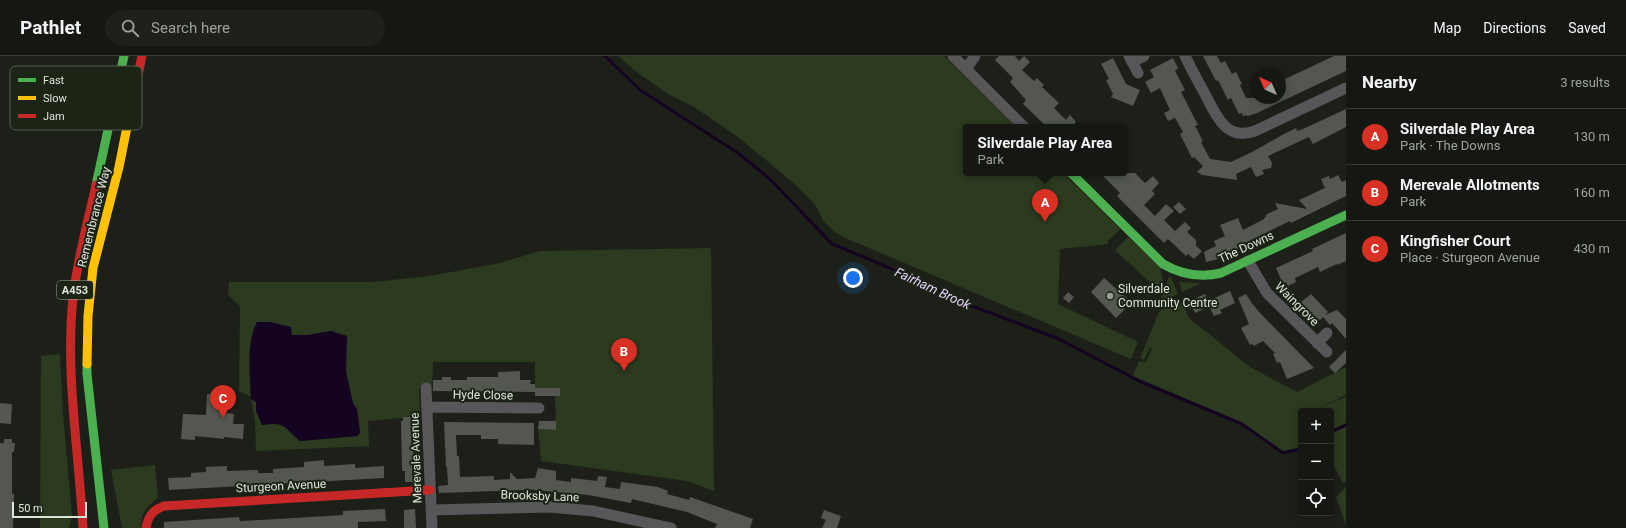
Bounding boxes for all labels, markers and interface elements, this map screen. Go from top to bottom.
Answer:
search box [105,10,385,46]
text: Pathlet [20,16,81,39]
icon: search [119,17,141,39]
text: Search here [151,19,230,37]
text: Map [1434,20,1461,36]
text: Directions [1483,20,1546,36]
text: Saved [1568,20,1606,36]
legend [10,66,142,130]
north arrow [1250,68,1286,104]
text: Nearby [1362,72,1417,92]
text: Fast [43,74,65,87]
text: 3 results [1560,75,1610,90]
text: Slow [43,92,67,105]
text: Jam [43,110,65,123]
text: Silverdale Play Area [1400,120,1535,138]
popup [963,124,1127,176]
text: A [1371,129,1379,144]
text: 130 m [1573,129,1610,144]
text: Silverdale Play Area [978,134,1112,152]
text: Park · The Downs [1400,138,1500,153]
text: Park [978,152,1004,167]
street label: Remembrance Way [75,165,113,269]
text: Merevale Allotments [1400,176,1540,194]
text: B [1371,185,1379,200]
text: 160 m [1573,185,1610,200]
pin: A [1032,189,1058,222]
text: Park [1400,194,1426,209]
street label: The Downs [1216,228,1276,266]
text: Kingfisher Court [1400,232,1511,250]
text: C [1371,241,1379,256]
text: 430 m [1573,241,1610,256]
text: Place · Sturgeon Avenue [1400,250,1540,265]
water label: Fairham Brook [893,264,974,313]
your location [843,268,863,288]
street label: Waingrove [1272,279,1322,329]
road number: A453 [57,281,93,299]
place label: Silverdale Community Centre [1118,282,1218,310]
marker: Silverdale Community Centre [1105,291,1115,301]
pin: B [611,338,637,371]
pin: C [210,385,236,418]
street label: Hyde Close [453,387,513,403]
map controls [1298,408,1334,516]
button: + [1298,408,1334,444]
street label: Merevale Avenue [407,412,425,504]
button: − [1298,444,1334,480]
street label: Sturgeon Avenue [235,477,327,495]
button: locate [1298,480,1334,516]
street label: Brooksby Lane [500,488,580,504]
scale bar [12,500,87,519]
text: 50 m [18,502,43,515]

